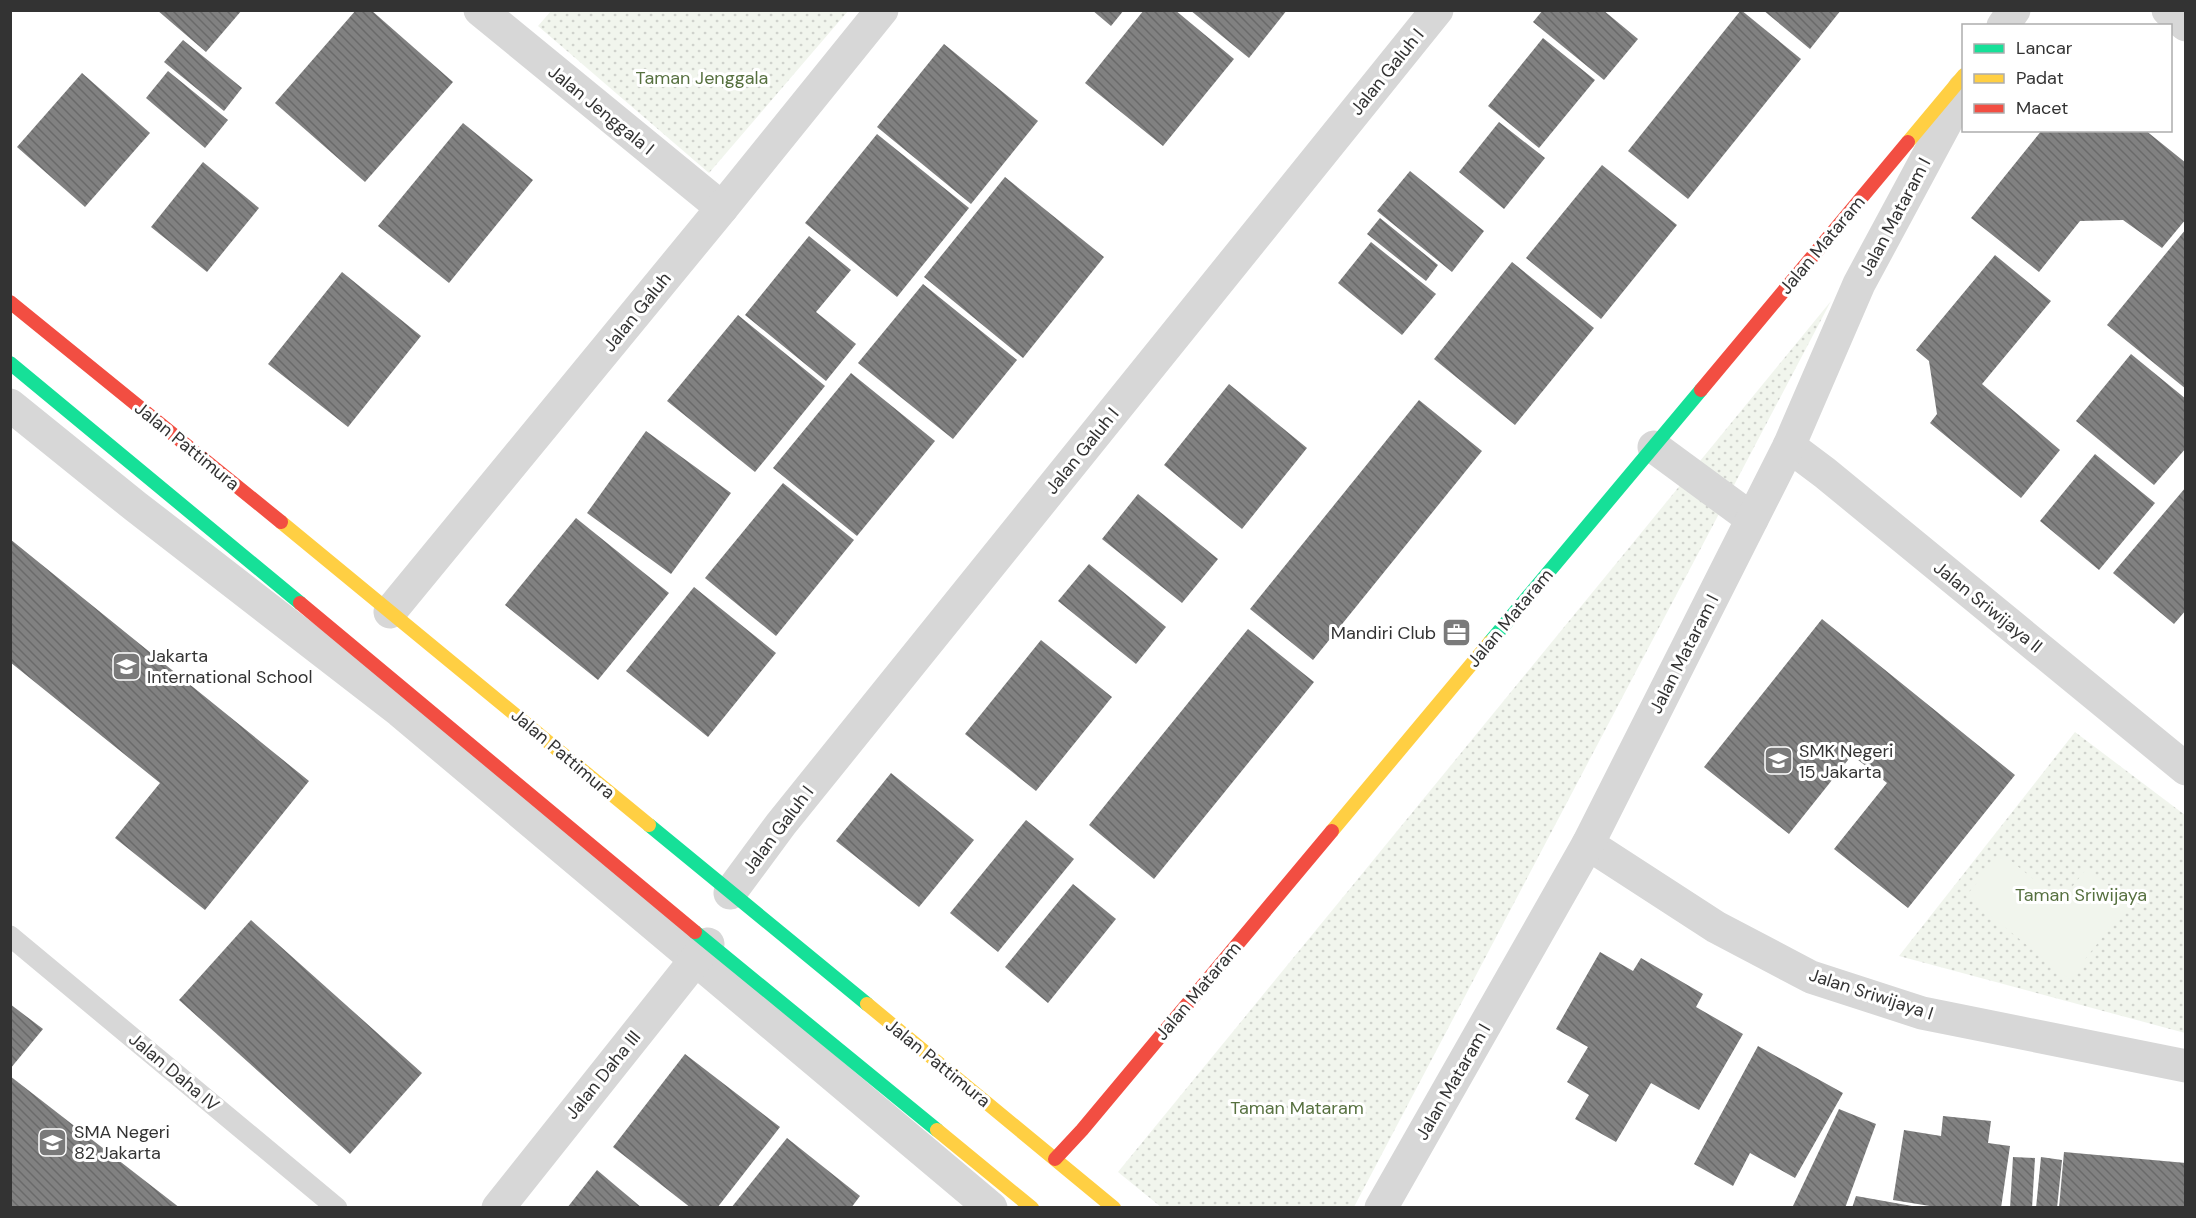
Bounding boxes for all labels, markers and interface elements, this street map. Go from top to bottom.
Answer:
street label: Jalan Galuh I [1345,24,1429,120]
legend [1962,24,2172,132]
text: Lancar [2016,36,2073,60]
street label: Jalan Jenggala I [543,60,659,160]
park label: Taman Jenggala [636,66,768,90]
text: Padat [2016,66,2064,90]
text: Macet [2016,96,2068,120]
street label: Jalan Mataram I [1854,154,1936,280]
street label: Jalan Mataram [1774,191,1870,299]
street label: Jalan Galuh [598,267,676,357]
street label: Jalan Pattimura [129,396,245,496]
street label: Jalan Galuh I [1040,403,1124,499]
street label: Jalan Sriwijaya II [1929,556,2047,658]
street label: Jalan Mataram [1462,564,1558,672]
street label: Jalan Mataram I [1644,590,1724,718]
office icon: Mandiri Club [1441,617,1473,649]
place label: Mandiri Club [1331,621,1436,645]
place label: Jakarta International School [147,644,313,689]
school or university icon: Jakarta International School [110,650,142,682]
street label: Jalan Pattimura [506,703,620,805]
place label: SMK Negeri 15 Jakarta [1799,739,1893,784]
school or university icon: SMK Negeri 15 Jakarta [1762,745,1794,777]
street label: Jalan Galuh I [737,781,819,879]
park label: Taman Sriwijaya [2015,883,2147,907]
street label: Jalan Mataram [1150,937,1246,1045]
street label: Jalan Sriwijaya I [1806,963,1936,1025]
street label: Jalan Pattimura [880,1013,996,1113]
street label: Jalan Mataram I [1410,1019,1496,1145]
street label: Jalan Daha III [560,1026,646,1124]
street label: Jalan Daha IV [124,1027,224,1117]
park label: Taman Mataram [1230,1096,1364,1120]
place label: SMA Negeri 82 Jakarta [74,1120,170,1165]
school or university icon: SMA Negeri 82 Jakarta [37,1126,69,1158]

